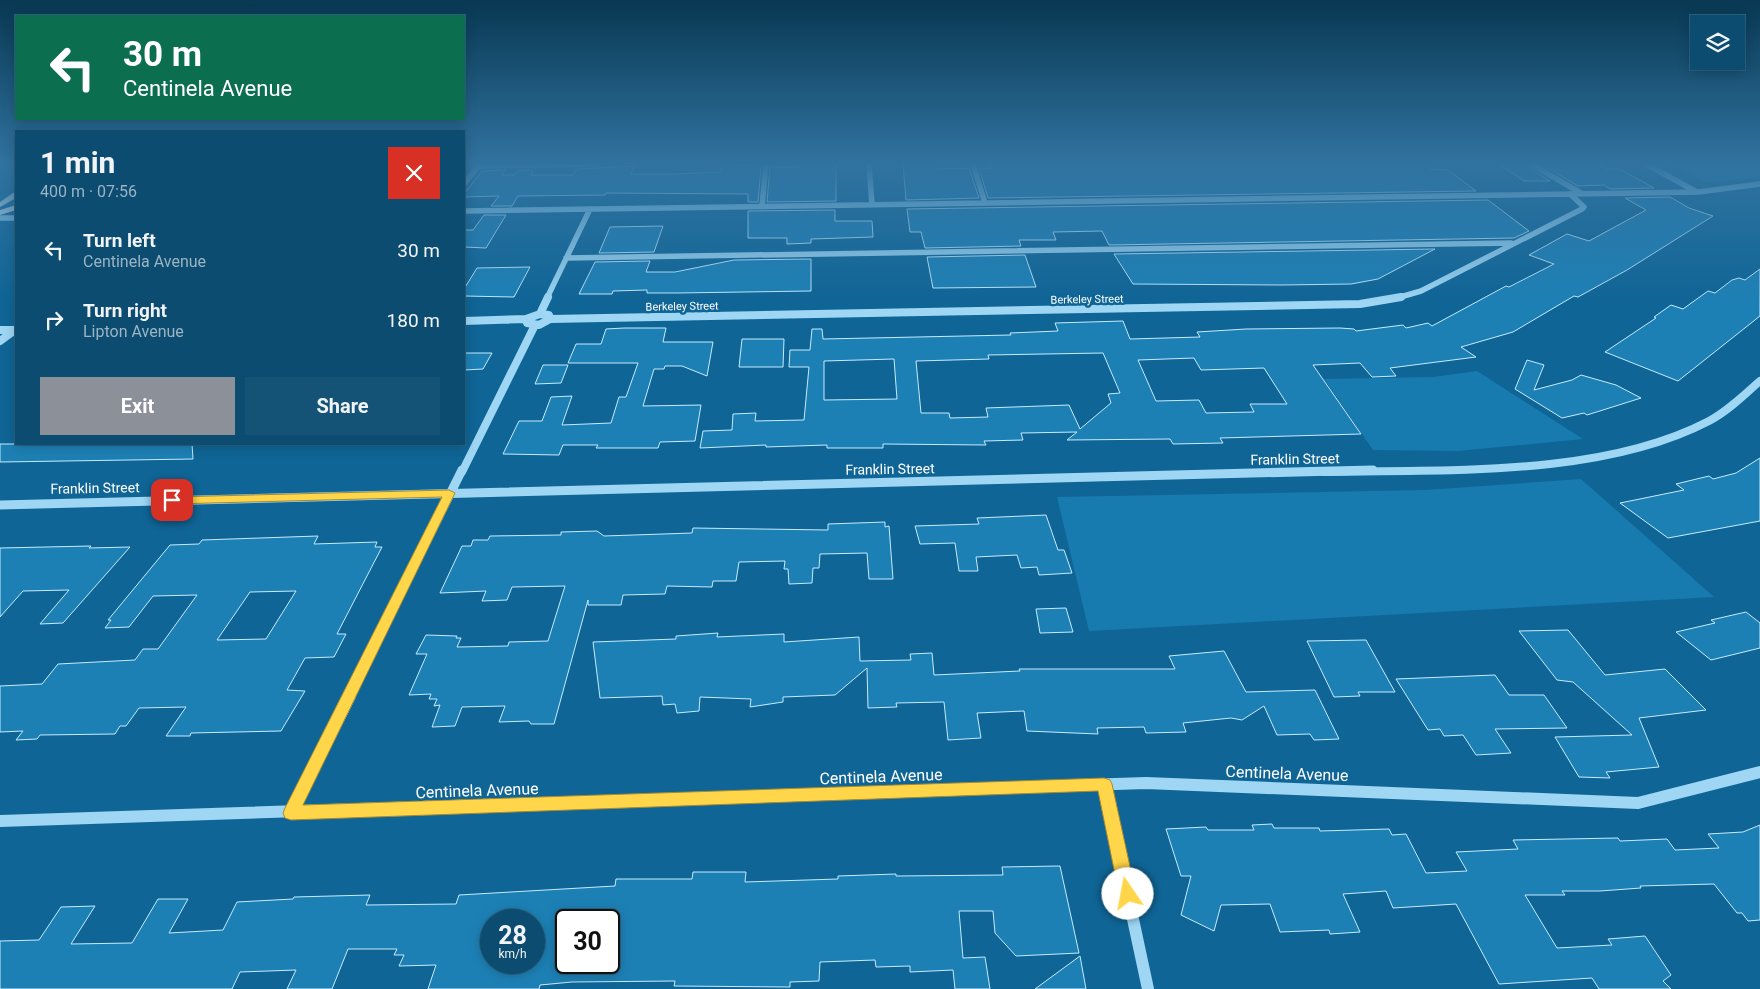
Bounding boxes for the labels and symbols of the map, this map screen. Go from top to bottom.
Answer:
street label: Berkeley Street [1050,292,1124,307]
street label: Berkeley Street [645,299,719,314]
street label: Franklin Street [1250,450,1340,468]
street label: Franklin Street [845,460,935,478]
street label: Franklin Street [50,479,140,497]
pin [151,479,193,521]
street label: Centinela Avenue [1225,762,1349,785]
street label: Centinela Avenue [819,765,943,788]
street label: Centinela Avenue [415,779,539,802]
position arrow [1101,867,1153,919]
speed limit sign: 30 [555,909,620,974]

